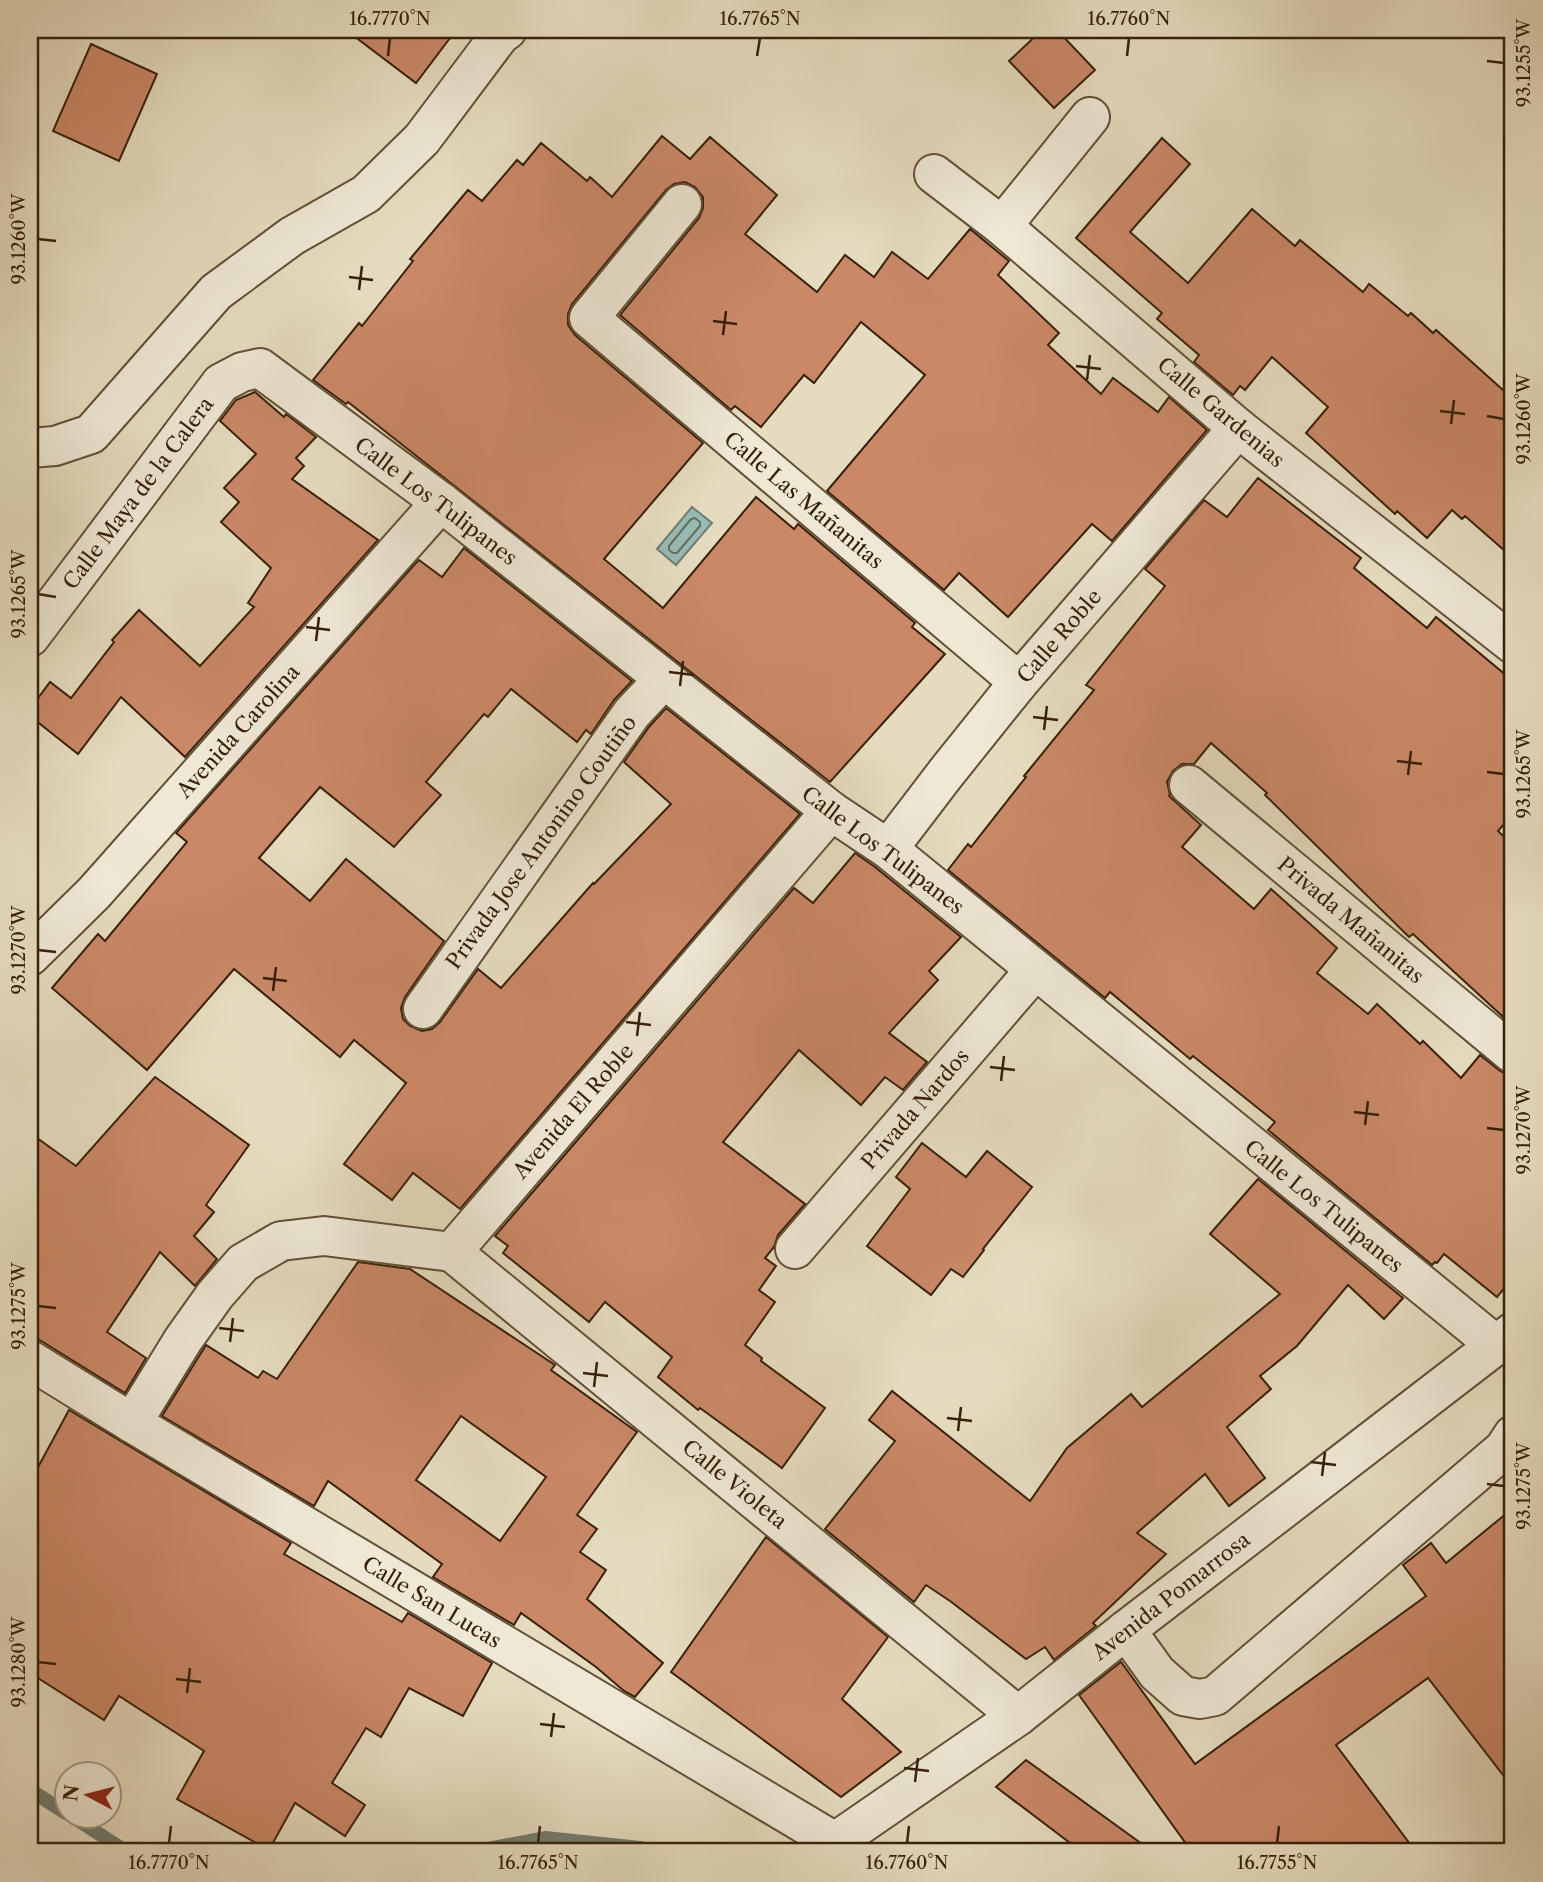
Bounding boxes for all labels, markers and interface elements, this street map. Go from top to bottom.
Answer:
text: 16.7770°N [349,8,431,30]
text: 16.7765°N [719,8,801,30]
text: 16.7760°N [1088,8,1171,30]
text: 93.1255°W [1513,18,1535,107]
text: 93.1260°W [8,192,30,284]
street label: Calle Gardenias [1152,352,1290,472]
text: 93.1260°W [1513,372,1535,464]
street label: Calle Maya de la Calera [58,391,219,594]
street label: Calle Las Mañanitas [719,426,889,574]
street label: Calle Los Tulipanes [350,432,522,570]
text: 93.1265°W [8,548,30,639]
street label: Calle Roble [1012,584,1106,688]
street label: Avenida Carolina [171,658,305,804]
street label: Privada Jose Antonino Coutiño [441,710,641,974]
text: 93.1265°W [1513,728,1535,819]
street label: Calle Los Tulipanes [797,781,969,919]
street label: Privada Mañanitas [1273,852,1429,988]
text: 93.1270°W [8,904,30,995]
street label: Avenida El Roble [507,1038,638,1184]
street label: Privada Nardos [856,1044,974,1174]
text: 93.1270°W [1513,1084,1535,1175]
street label: Calle Los Tulipanes [1240,1134,1408,1278]
text: 93.1275°W [8,1261,30,1350]
street label: Calle Violeta [678,1434,793,1534]
text: 93.1275°W [1513,1441,1535,1530]
street label: Avenida Pomarrosa [1087,1526,1255,1666]
street label: Calle San Lucas [358,1551,506,1653]
text: 93.1280°W [8,1615,30,1707]
north arrow [52,1759,122,1829]
text: N [59,1783,84,1803]
text: 16.7770°N [128,1852,210,1874]
text: 16.7765°N [497,1852,579,1874]
text: 16.7760°N [866,1852,949,1874]
text: 16.7755°N [1237,1852,1317,1874]

